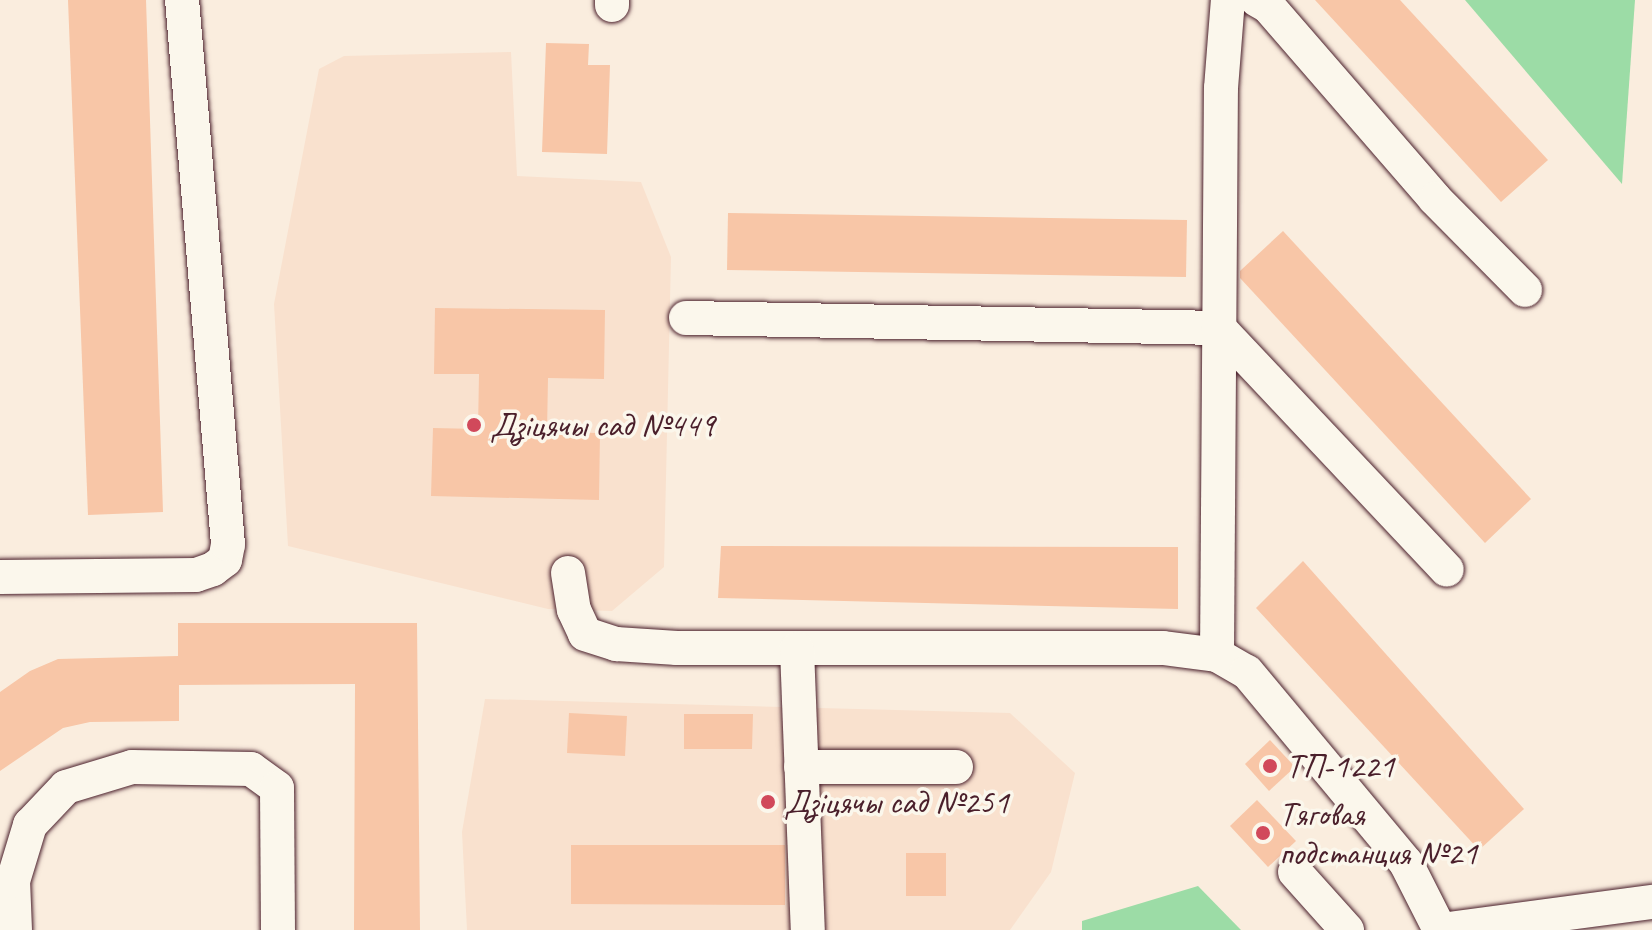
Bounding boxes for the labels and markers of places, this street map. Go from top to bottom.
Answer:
place label: Дзіцячы сад №449 [490,405,715,445]
marker: Дзіцячы сад №449 [465,416,483,434]
place label: ТП-1221 [1286,746,1394,786]
marker: ТП-1221 [1261,757,1279,775]
place label: Дзіцячы сад №251 [784,782,1009,822]
marker: Дзіцячы сад №251 [759,793,777,811]
place label: Тяговая подстанция №21 [1279,793,1477,872]
marker: Тяговая подстанция №21 [1254,824,1272,842]

